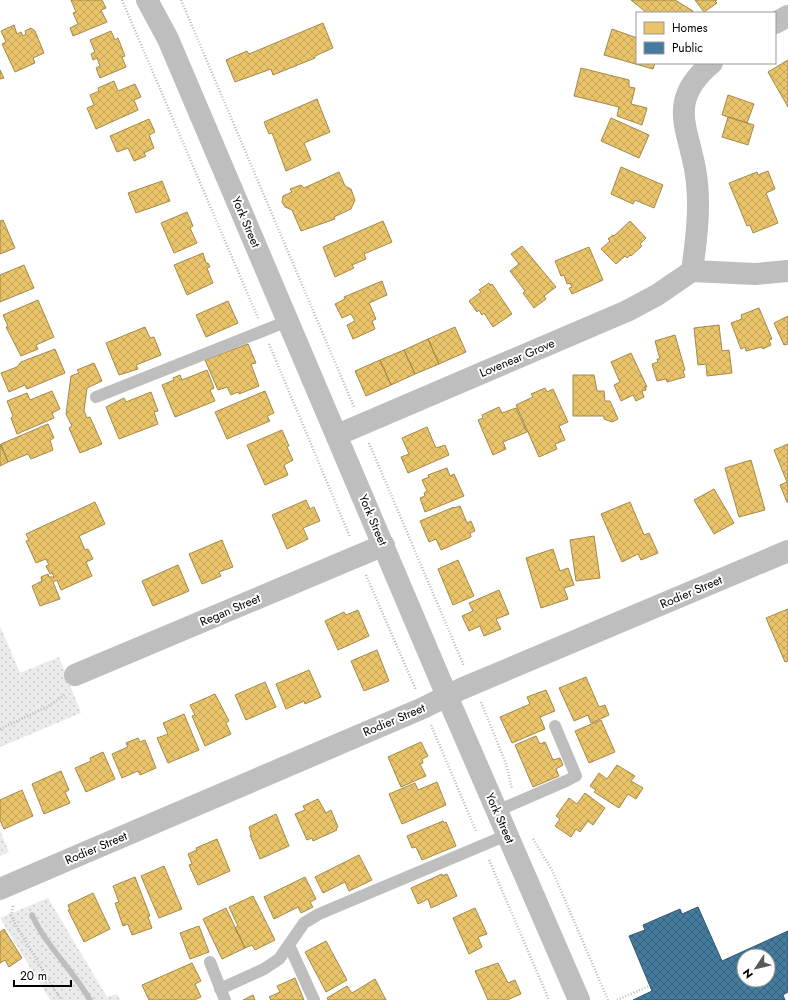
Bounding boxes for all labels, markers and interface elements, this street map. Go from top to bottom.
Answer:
legend [636,12,776,64]
text: Homes [672,19,708,37]
text: Public [672,39,703,57]
street label: York Street [227,194,265,250]
street label: Lovenear Grove [477,334,557,382]
street label: York Street [354,492,392,548]
street label: Rodier Street [657,571,725,613]
street label: Regan Street [197,589,263,631]
street label: Rodier Street [360,699,428,741]
street label: York Street [481,790,519,846]
street label: Rodier Street [62,827,130,869]
north arrow [736,948,776,988]
scale bar [14,962,71,988]
text: N [739,966,757,982]
text: 20 m [20,967,47,985]

